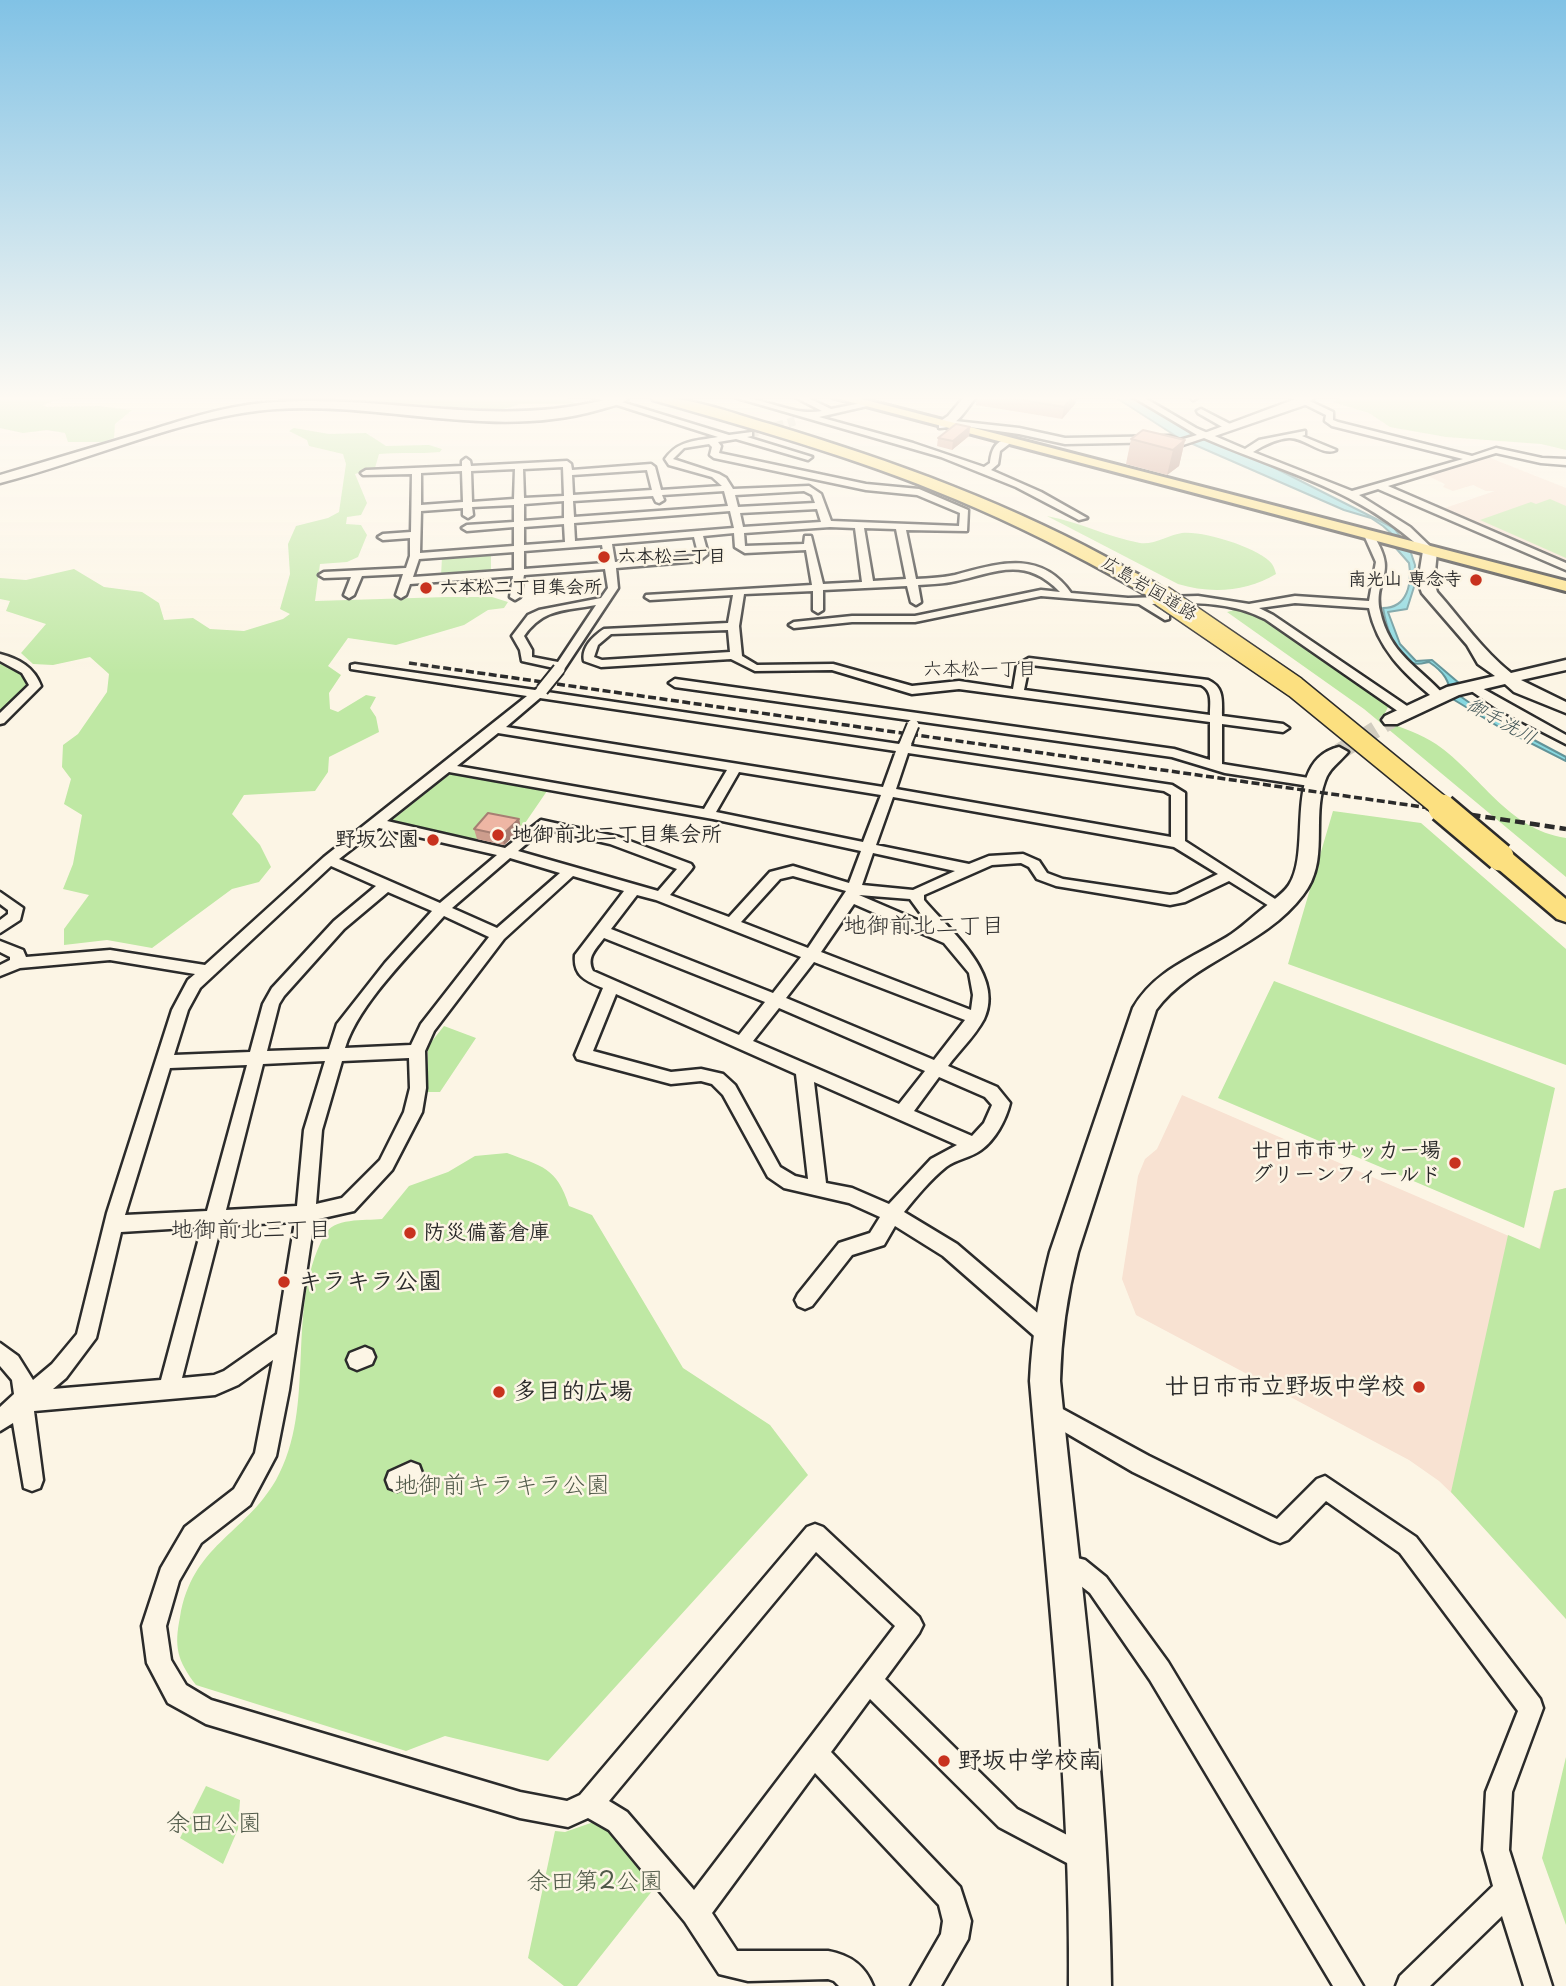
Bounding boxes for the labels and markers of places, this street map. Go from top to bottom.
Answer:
place label: 六本松二丁目 [618,546,726,568]
marker: 六本松二丁目 [596,549,612,565]
place label: 南光山 専念寺 [1348,569,1462,591]
marker: 南光山 専念寺 [1468,572,1484,588]
place label: 六本松二丁目集会所 [440,577,602,599]
marker: 六本松二丁目集会所 [418,580,434,596]
place label: 地御前北二丁目集会所 [512,822,722,848]
place label: 野坂公園 [335,827,419,853]
marker: 地御前北二丁目集会所 [490,827,506,843]
marker: 野坂公園 [425,832,441,848]
place label: 廿日市市サッカー場 グリーンフィールド [1252,1138,1441,1188]
marker: 廿日市市サッカー場 グリーンフィールド [1447,1155,1463,1171]
place label: 防災備蓄倉庫 [424,1220,550,1246]
marker: 防災備蓄倉庫 [402,1225,418,1241]
place label: キラキラ公園 [298,1268,442,1296]
marker: キラキラ公園 [276,1274,292,1290]
place label: 廿日市市立野坂中学校 [1165,1373,1405,1401]
place label: 多目的広場 [513,1378,633,1406]
marker: 廿日市市立野坂中学校 [1411,1379,1427,1395]
marker: 多目的広場 [491,1384,507,1400]
place label: 野坂中学校南 [958,1747,1102,1775]
marker: 野坂中学校南 [936,1753,952,1769]

